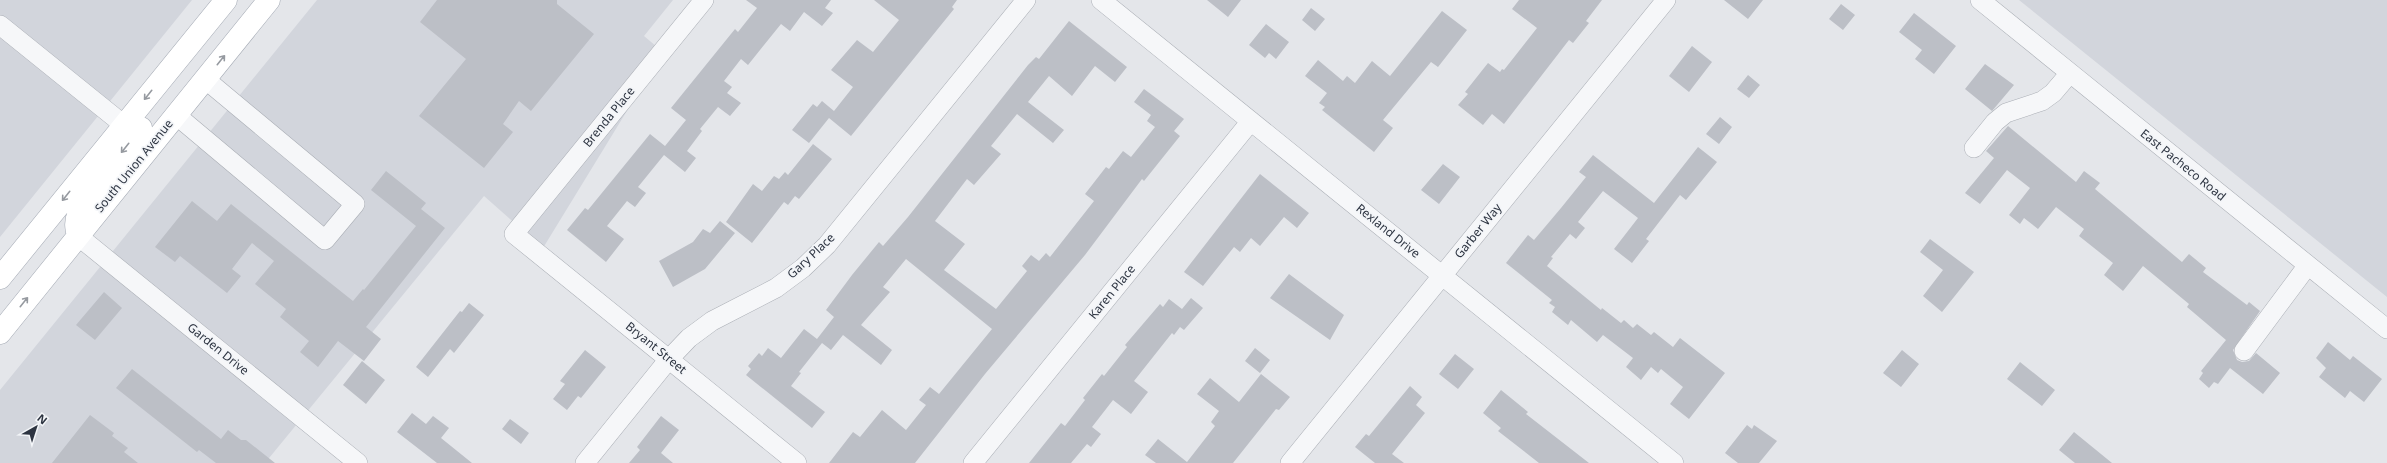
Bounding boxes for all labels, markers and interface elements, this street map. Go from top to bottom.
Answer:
one-way arrow [216,54,225,65]
street label: Brenda Place [579,83,639,151]
one-way arrow [144,90,153,101]
street label: South Union Avenue [91,115,177,216]
street label: East Pacheco Road [2137,125,2230,204]
one-way arrow [121,143,130,154]
one-way arrow [62,191,71,202]
street label: Garber Way [1450,199,1506,262]
street label: Rexland Drive [1353,200,1424,262]
street label: Gary Place [783,229,838,282]
street label: Karen Place [1084,261,1139,323]
one-way arrow [20,297,29,308]
street label: Bryant Street [622,318,691,378]
street label: Garden Drive [184,319,253,379]
north arrow [16,407,56,447]
text: N [34,410,51,427]

